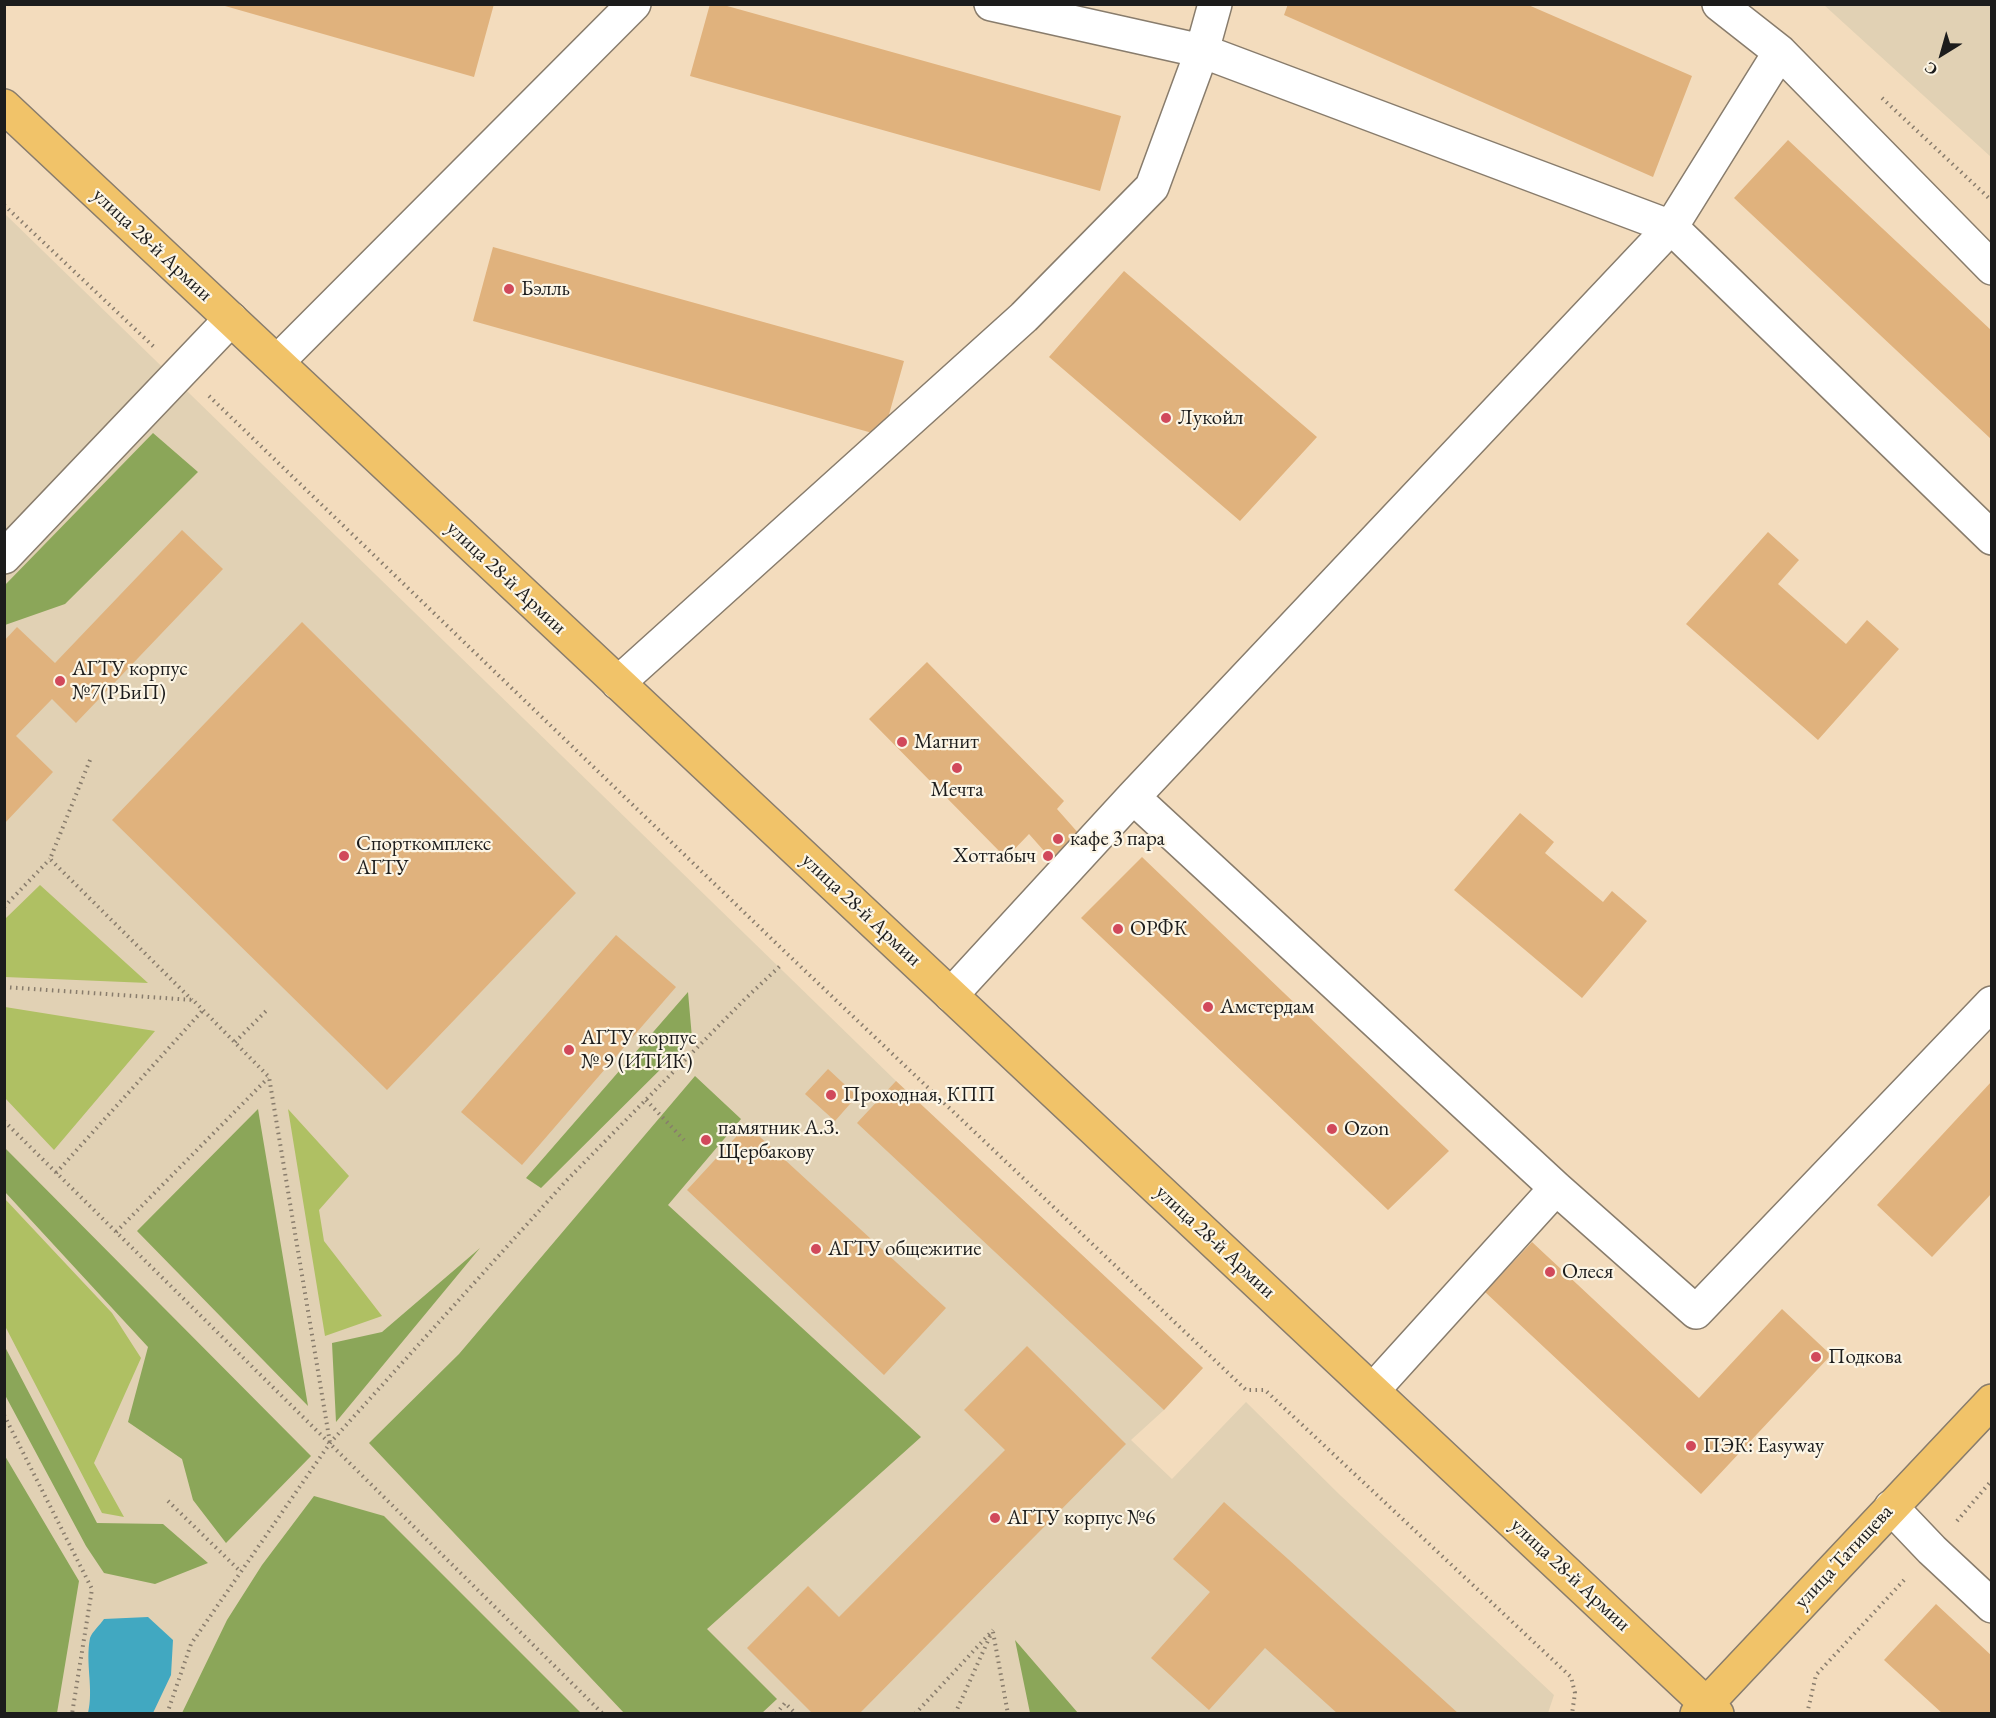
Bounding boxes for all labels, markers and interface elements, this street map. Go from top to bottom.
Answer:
north arrow [1912,24,1972,84]
text: С [1920,57,1942,81]
street label: улица 28-й Армии [87,183,217,307]
place label: Бэлль [521,276,570,302]
marker: Бэлль [502,282,516,296]
place label: Лукойл [1178,405,1243,431]
marker: Лукойл [1159,411,1173,425]
street label: улица 28-й Армии [441,516,571,640]
place label: АГТУ корпус №7(РБиП) [72,656,188,706]
marker: АГТУ корпус №7(РБиП) [53,674,67,688]
place label: Магнит [914,729,979,755]
marker: Магнит [895,735,909,749]
marker: Мечта [950,761,964,775]
place label: Мечта [930,777,984,803]
place label: кафе 3 пара [1070,826,1165,852]
place label: Спорткомплекс АГТУ [356,831,491,881]
marker: кафе 3 пара [1051,832,1065,846]
place label: Хоттабыч [953,843,1036,869]
street label: улица 28-й Армии [796,848,926,972]
marker: Спорткомплекс АГТУ [337,849,351,863]
marker: Хоттабыч [1041,849,1055,863]
place label: ОРФК [1130,916,1188,942]
marker: ОРФК [1111,922,1125,936]
place label: Амстердам [1220,994,1314,1020]
marker: Амстердам [1201,1000,1215,1014]
place label: АГТУ корпус № 9 (ИТИК) [581,1025,697,1075]
marker: АГТУ корпус № 9 (ИТИК) [562,1043,576,1057]
place label: Проходная, КПП [843,1082,995,1108]
marker: Проходная, КПП [824,1088,838,1102]
place label: памятник А.З. Щербакову [718,1115,839,1165]
place label: Ozon [1344,1116,1389,1142]
marker: Ozon [1325,1122,1339,1136]
marker: памятник А.З. Щербакову [699,1133,713,1147]
street label: улица 28-й Армии [1150,1180,1280,1304]
place label: АГТУ общежитие [828,1236,981,1262]
marker: АГТУ общежитие [809,1242,823,1256]
place label: Олеся [1562,1259,1613,1285]
marker: Олеся [1543,1265,1557,1279]
place label: Подкова [1828,1344,1902,1370]
marker: Подкова [1809,1350,1823,1364]
place label: ПЭК: Easyway [1703,1433,1824,1459]
marker: ПЭК: Easyway [1684,1439,1698,1453]
street label: улица Татищева [1789,1500,1899,1614]
place label: АГТУ корпус №6 [1007,1505,1155,1531]
marker: АГТУ корпус №6 [988,1511,1002,1525]
street label: улица 28-й Армии [1505,1513,1635,1637]

